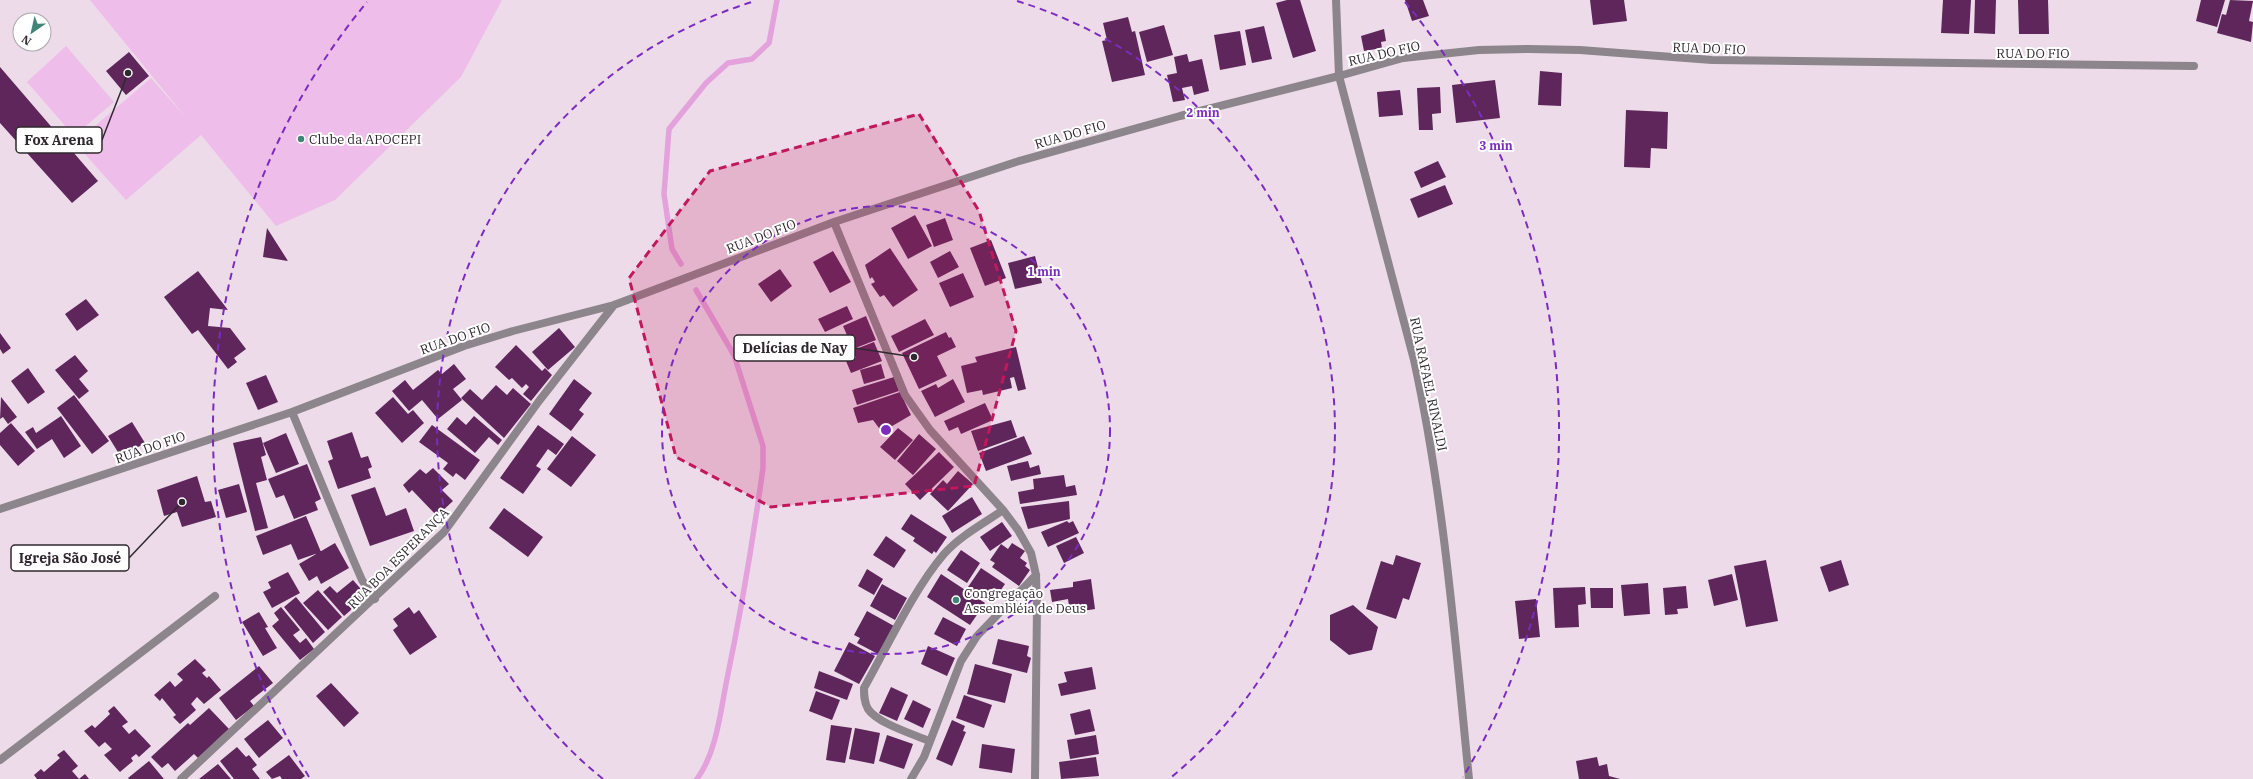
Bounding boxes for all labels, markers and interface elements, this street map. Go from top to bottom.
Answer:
north arrow [12,12,52,52]
text: N [19,32,34,49]
street label: RUA DO FIO [1346,37,1422,70]
street label: RUA DO FIO [1672,39,1746,58]
street label: RUA DO FIO [1996,45,2070,62]
text: 2 min [1186,105,1220,120]
street label: RUA DO FIO [1033,116,1108,153]
callout: Fox Arena [16,127,102,153]
text: Fox Arena [24,131,94,149]
place label: Clube da APOCEPI [309,131,421,148]
marker: Clube da APOCEPI [296,134,306,144]
text: 3 min [1479,138,1513,153]
street label: RUA DO FIO [724,215,798,258]
text: 1 min [1027,264,1061,279]
street label: RUA RAFAEL RINALDI [1406,316,1451,453]
street label: RUA DO FIO [418,318,493,358]
callout: Delícias de Nay [734,335,855,361]
text: Delícias de Nay [742,339,848,357]
centre of rings [879,423,893,437]
street label: RUA DO FIO [113,427,188,467]
street label: RUA BOA ESPERANÇA [344,504,453,613]
callout: Igreja São José [11,545,129,571]
text: Igreja São José [19,549,121,567]
place label: Congregação Assembléia de Deus [964,585,1086,617]
marker: Congregação Assembléia de Deus [951,595,961,605]

